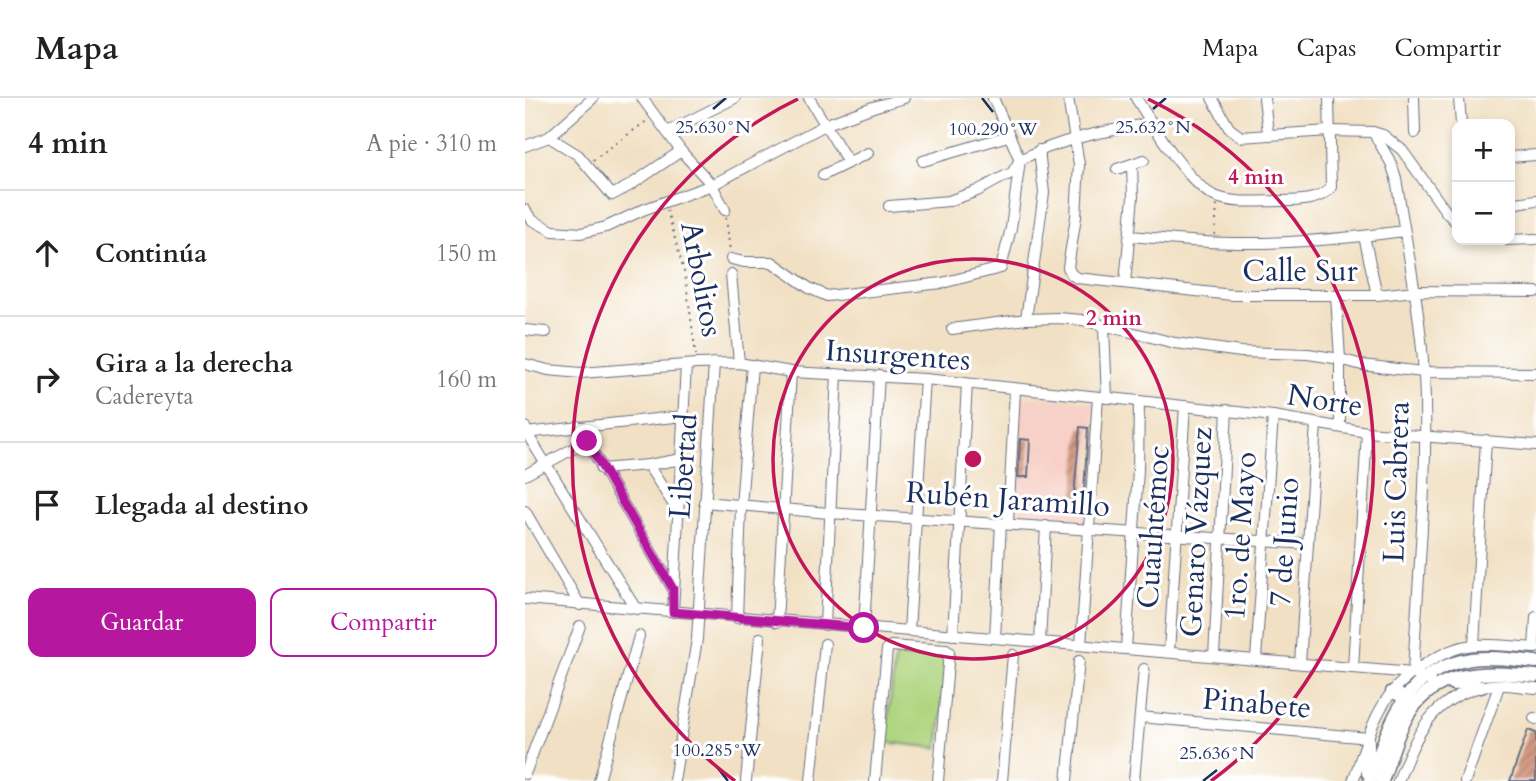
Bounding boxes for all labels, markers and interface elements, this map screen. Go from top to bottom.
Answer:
text: Mapa [35,26,119,71]
text: Mapa [1202,32,1258,65]
text: Capas [1296,32,1356,65]
text: Compartir [1394,32,1501,65]
text: 25.630°N [675,115,751,140]
text: 25.632°N [1115,115,1191,140]
text: 100.290°W [949,117,1038,142]
map controls [1452,119,1515,245]
button: + [1452,119,1515,182]
text: 4 min [28,123,108,164]
text: A pie · 310 m [366,128,497,159]
text: 4 min [1228,163,1284,192]
button: − [1452,182,1515,245]
street label: Arbolitos [670,218,733,340]
icon: ahead [28,234,66,272]
text: Continúa [95,236,207,271]
text: 150 m [436,238,497,269]
street label: Calle Sur [1242,251,1358,292]
text: 2 min [1086,304,1142,333]
street label: Insurgentes [824,330,972,381]
text: Gira a la derecha [95,346,293,381]
icon: right [28,360,66,398]
text: 160 m [436,364,497,395]
street label: Norte [1284,374,1366,427]
text: Cadereyta [95,381,193,412]
street label: Luis Cabrera [1373,401,1420,563]
street label: Libertad [659,412,708,520]
route end [571,425,602,456]
street label: Genaro Vázquez [1171,425,1223,638]
street label: Cuauhtémoc [1127,444,1180,610]
centre of rings [961,447,985,471]
street label: 1ro. de Mayo [1214,450,1267,622]
street label: Rubén Jaramillo [905,472,1111,527]
street label: 7 de Junio [1260,476,1309,608]
icon: arrive [28,486,66,524]
text: Llegada al destino [95,488,309,523]
button: Guardar [28,588,256,657]
button: Compartir [270,588,497,657]
route start [848,612,879,643]
street label: Pinabete [1201,678,1313,729]
text: 100.285°W [673,738,762,763]
text: 25.636°N [1179,741,1255,766]

